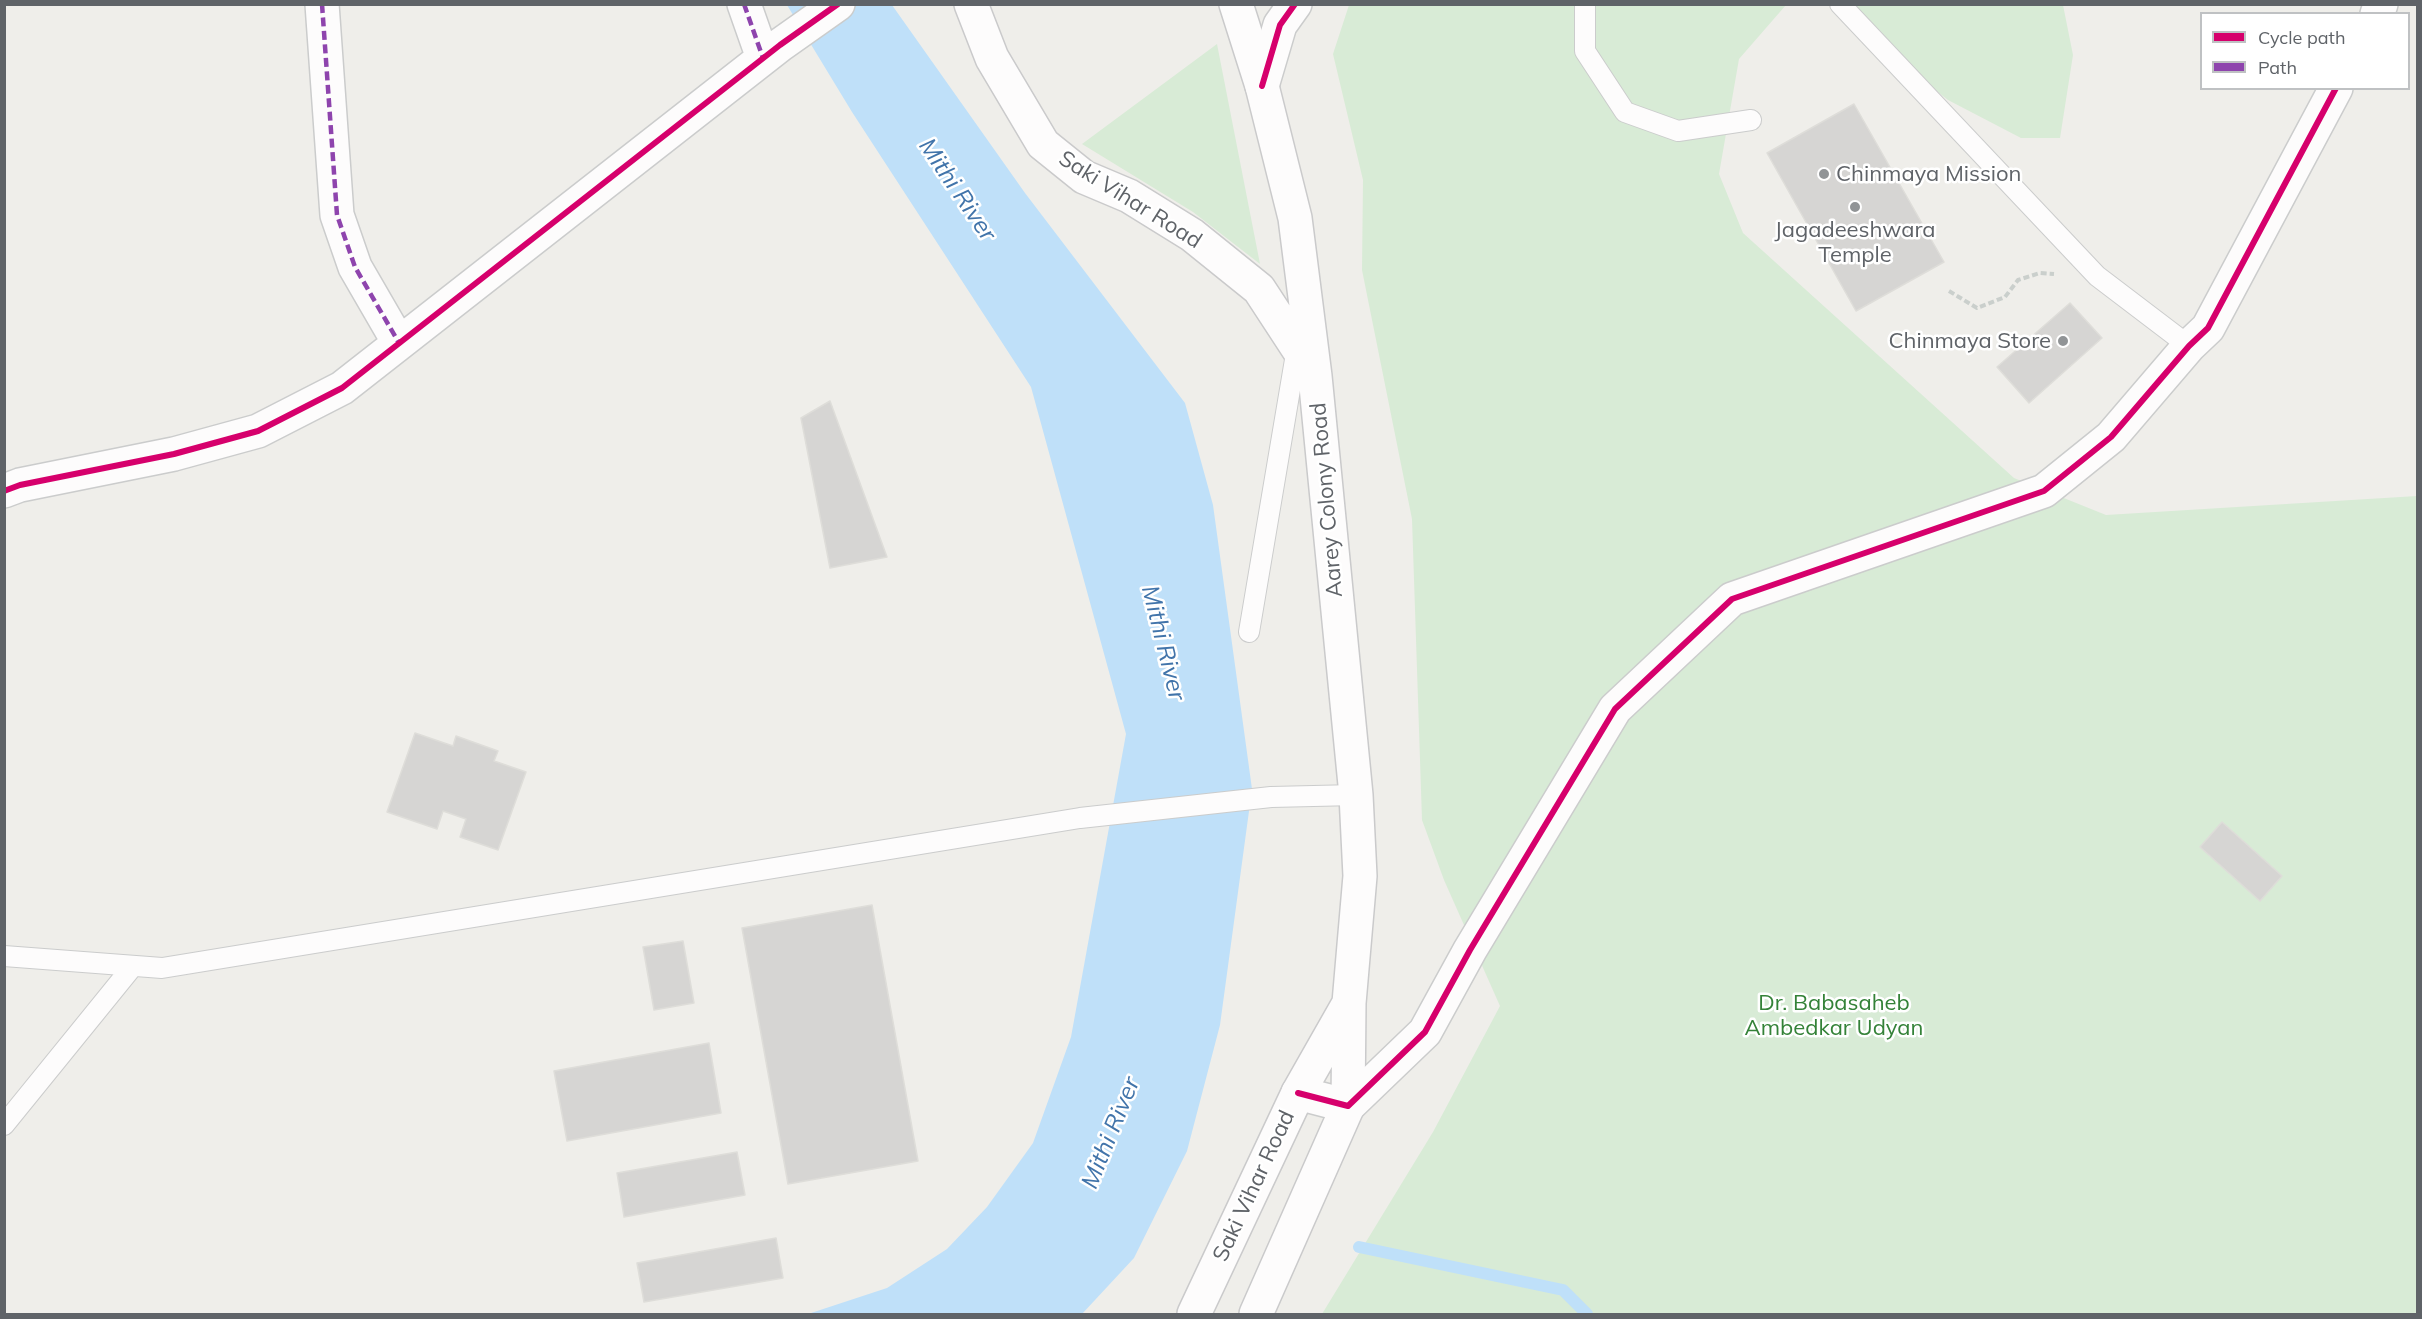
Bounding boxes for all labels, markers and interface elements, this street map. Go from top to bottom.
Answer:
legend [2200,12,2410,90]
text: Cycle path [2258,26,2345,49]
text: Path [2258,56,2297,79]
water label: Mithi River [912,133,1002,247]
street label: Saki Vihar Road [1054,145,1206,255]
place label: Chinmaya Mission [1836,161,2022,187]
marker: Chinmaya Mission [1817,167,1831,181]
marker: Jagadeeshwara Temple [1848,200,1862,214]
place label: Jagadeeshwara Temple [1775,217,1935,268]
place label: Chinmaya Store [1888,328,2051,354]
marker: Chinmaya Store [2056,334,2070,348]
street label: Aarey Colony Road [1305,402,1349,598]
water label: Mithi River [1135,583,1191,703]
park label: Dr. Babasaheb Ambedkar Udyan [1745,990,1923,1042]
water label: Mithi River [1076,1073,1146,1193]
street label: Saki Vihar Road [1207,1106,1301,1266]

